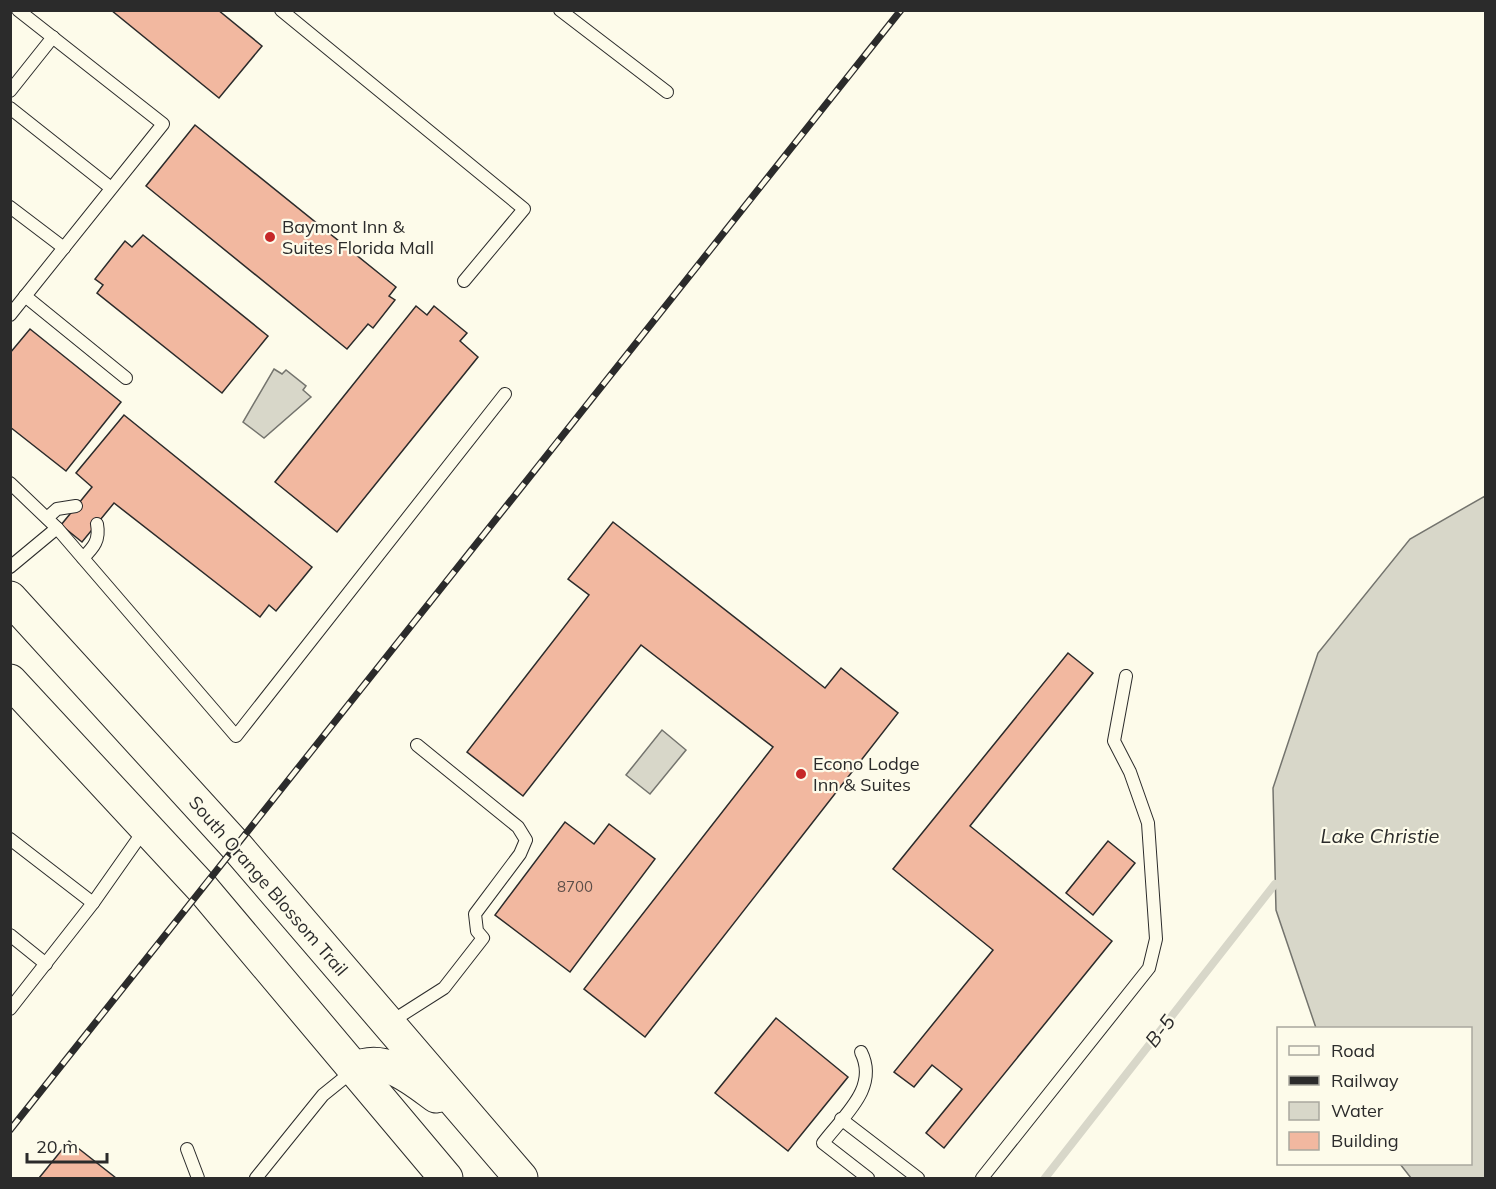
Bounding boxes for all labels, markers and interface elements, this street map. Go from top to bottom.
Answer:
place label: Baymont Inn & Suites Florida Mall [282,215,434,259]
marker: Baymont Inn & Suites Florida Mall [263,230,277,244]
place label: Econo Lodge Inn & Suites [813,752,920,796]
marker: Econo Lodge Inn & Suites [794,767,808,781]
street label: South Orange Blossom Trail [184,791,353,980]
water label: Lake Christie [1321,823,1440,848]
house number: 8700 [557,877,593,896]
water label: B-5 [1139,1010,1180,1052]
legend [1277,1027,1472,1165]
text: Road [1331,1039,1375,1062]
text: Railway [1331,1069,1399,1092]
text: Water [1331,1099,1384,1122]
scale bar [27,1126,106,1164]
text: Building [1331,1129,1399,1152]
text: 20 m [36,1135,78,1158]

